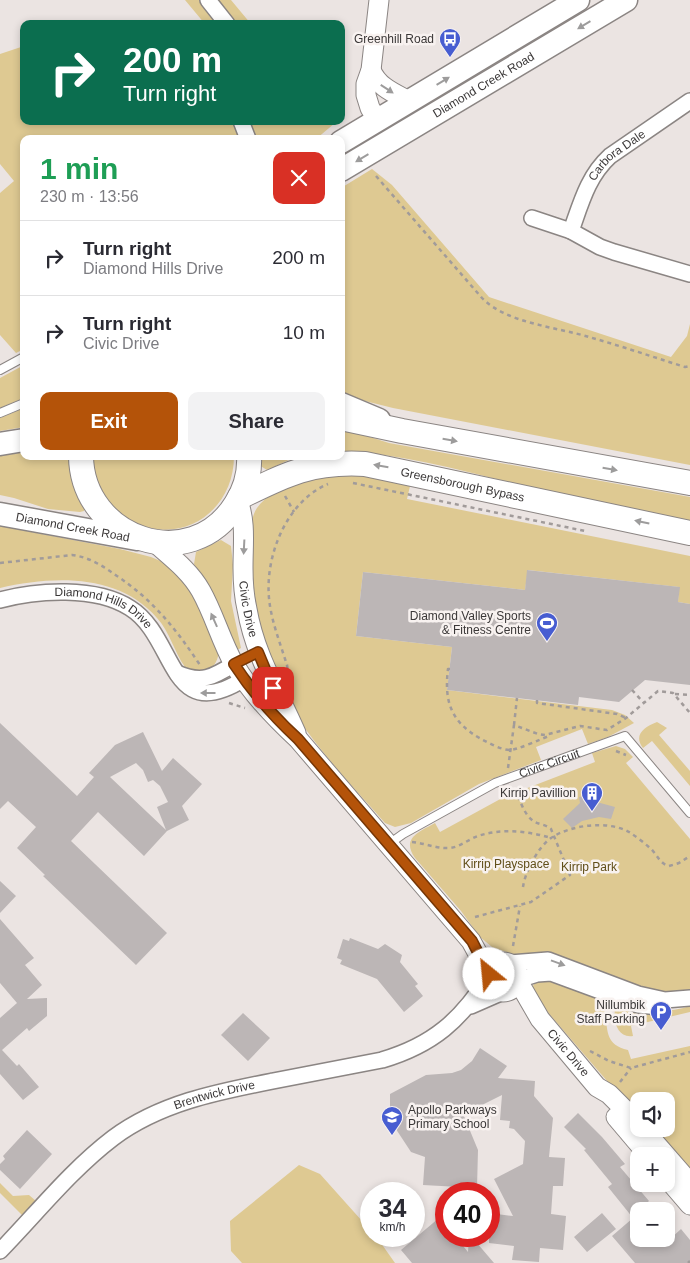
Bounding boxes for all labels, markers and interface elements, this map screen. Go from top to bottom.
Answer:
one-way arrow [578,21,591,30]
bus stop icon: Greenhill Road [438,27,462,58]
place label: Greenhill Road [354,32,434,46]
icon: right [40,40,105,105]
text: 200 m [123,40,222,79]
street label: Diamond Creek Road [430,49,537,121]
one-way arrow [437,76,450,86]
text: Turn right [123,81,216,106]
one-way arrow [381,84,394,94]
street label: Carbora Dale [585,127,648,183]
text: 1 min [40,152,118,185]
button: close [273,152,325,204]
one-way arrow [356,153,369,162]
text: 230 m · 13:56 [40,188,139,205]
text: Turn right [83,238,171,259]
icon: right [40,244,68,272]
text: 200 m [272,247,325,268]
text: Diamond Hills Drive [83,260,223,277]
text: Turn right [83,313,171,334]
icon: right [40,319,68,347]
text: 10 m [283,322,325,343]
text: Civic Drive [83,335,159,352]
button: Exit [40,392,178,450]
button: Share [188,392,325,450]
one-way arrow [443,436,459,444]
one-way arrow [372,462,388,470]
street label: Greensborough Bypass [399,465,526,505]
one-way arrow [602,465,618,473]
street label: Diamond Creek Road [15,510,131,545]
one-way arrow [634,518,650,526]
one-way arrow [239,540,247,556]
street label: Civic Drive [236,580,261,639]
street label: Diamond Hills Drive [54,585,155,631]
place label: Diamond Valley Sports & Fitness Centre [410,609,531,637]
sports icon: Diamond Valley Sports & Fitness Centre [535,611,559,642]
one-way arrow [210,613,218,627]
pin [252,667,294,709]
icon: arrive [259,674,287,702]
one-way arrow [200,689,216,697]
street label: Civic Circuit [517,746,582,781]
building icon: Kirrip Pavillion [580,781,604,812]
place label: Kirrip Pavillion [500,786,576,800]
park label: Kirrip Playspace [463,857,550,871]
park label: Kirrip Park [561,860,618,874]
position arrow [462,947,514,999]
one-way arrow [551,959,566,967]
place label: Nillumbik Staff Parking [577,998,646,1026]
parking icon: Nillumbik Staff Parking [649,1000,673,1031]
street label: Civic Drive [545,1026,592,1080]
street label: Brentwick Drive [172,1078,256,1112]
map controls [630,1092,675,1247]
button: sound [630,1092,675,1137]
place label: Apollo Parkways Primary School [408,1103,497,1131]
school or university icon: Apollo Parkways Primary School [380,1105,404,1136]
button: + [630,1147,675,1192]
speed limit sign: 40 [435,1182,500,1247]
text: 34 [379,1194,406,1222]
button: − [630,1202,675,1247]
text: km/h [379,1220,406,1234]

